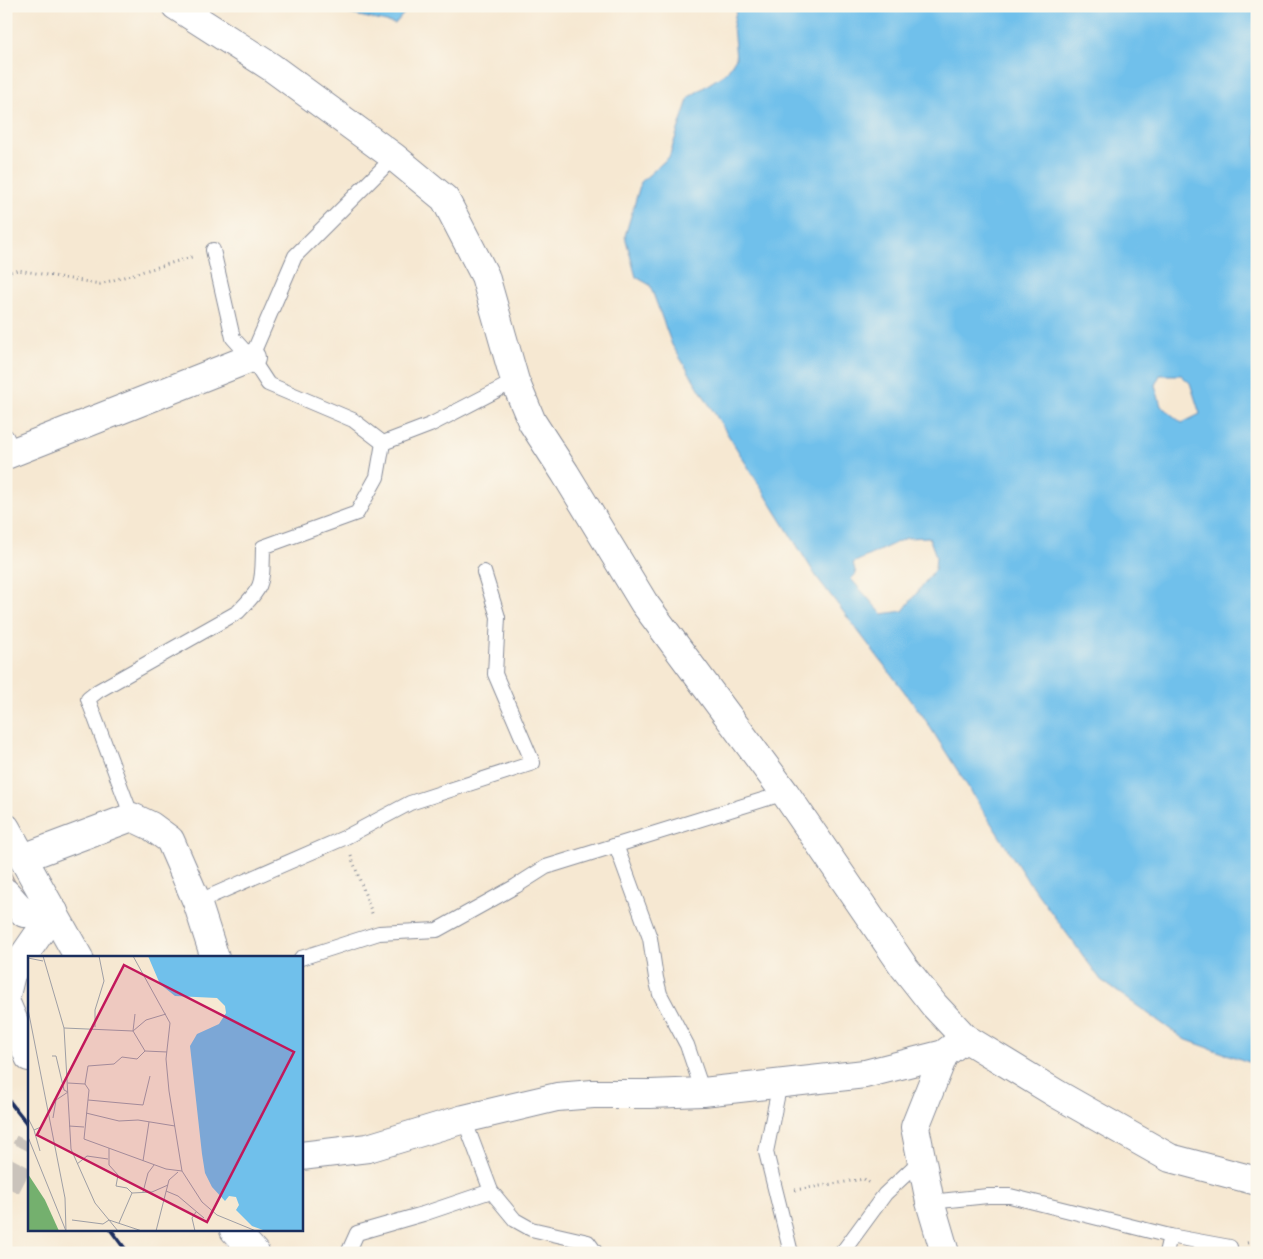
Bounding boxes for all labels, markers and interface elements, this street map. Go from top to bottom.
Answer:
inset map [28,956,302,1232]

